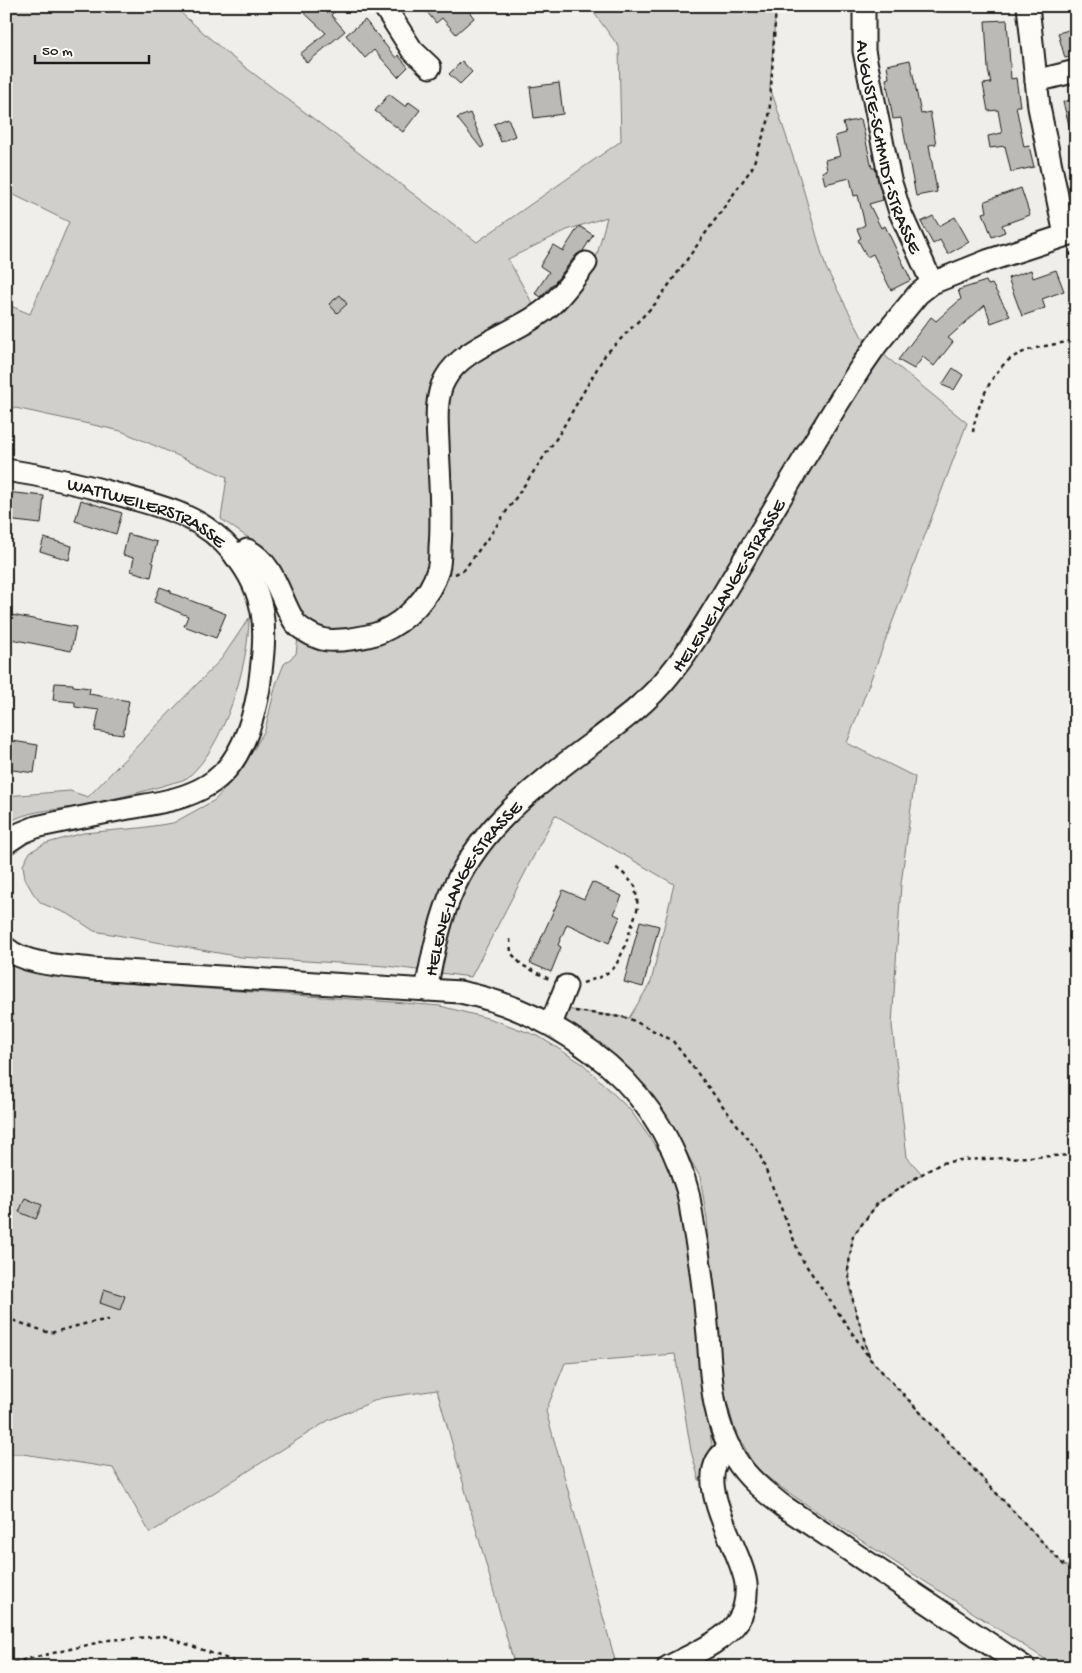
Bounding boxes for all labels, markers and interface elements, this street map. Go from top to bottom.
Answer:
scale bar [35,32,149,64]
street label: AUGUSTE-SCHMIDT-STRASSE [849,40,926,259]
text: 50 m [42,43,73,61]
street label: WATTWEILERSTRASSE [64,474,231,555]
street label: HELENE-LANGE-STRASSE [668,495,793,678]
street label: HELENE-LANGE-STRASSE [421,796,529,979]

